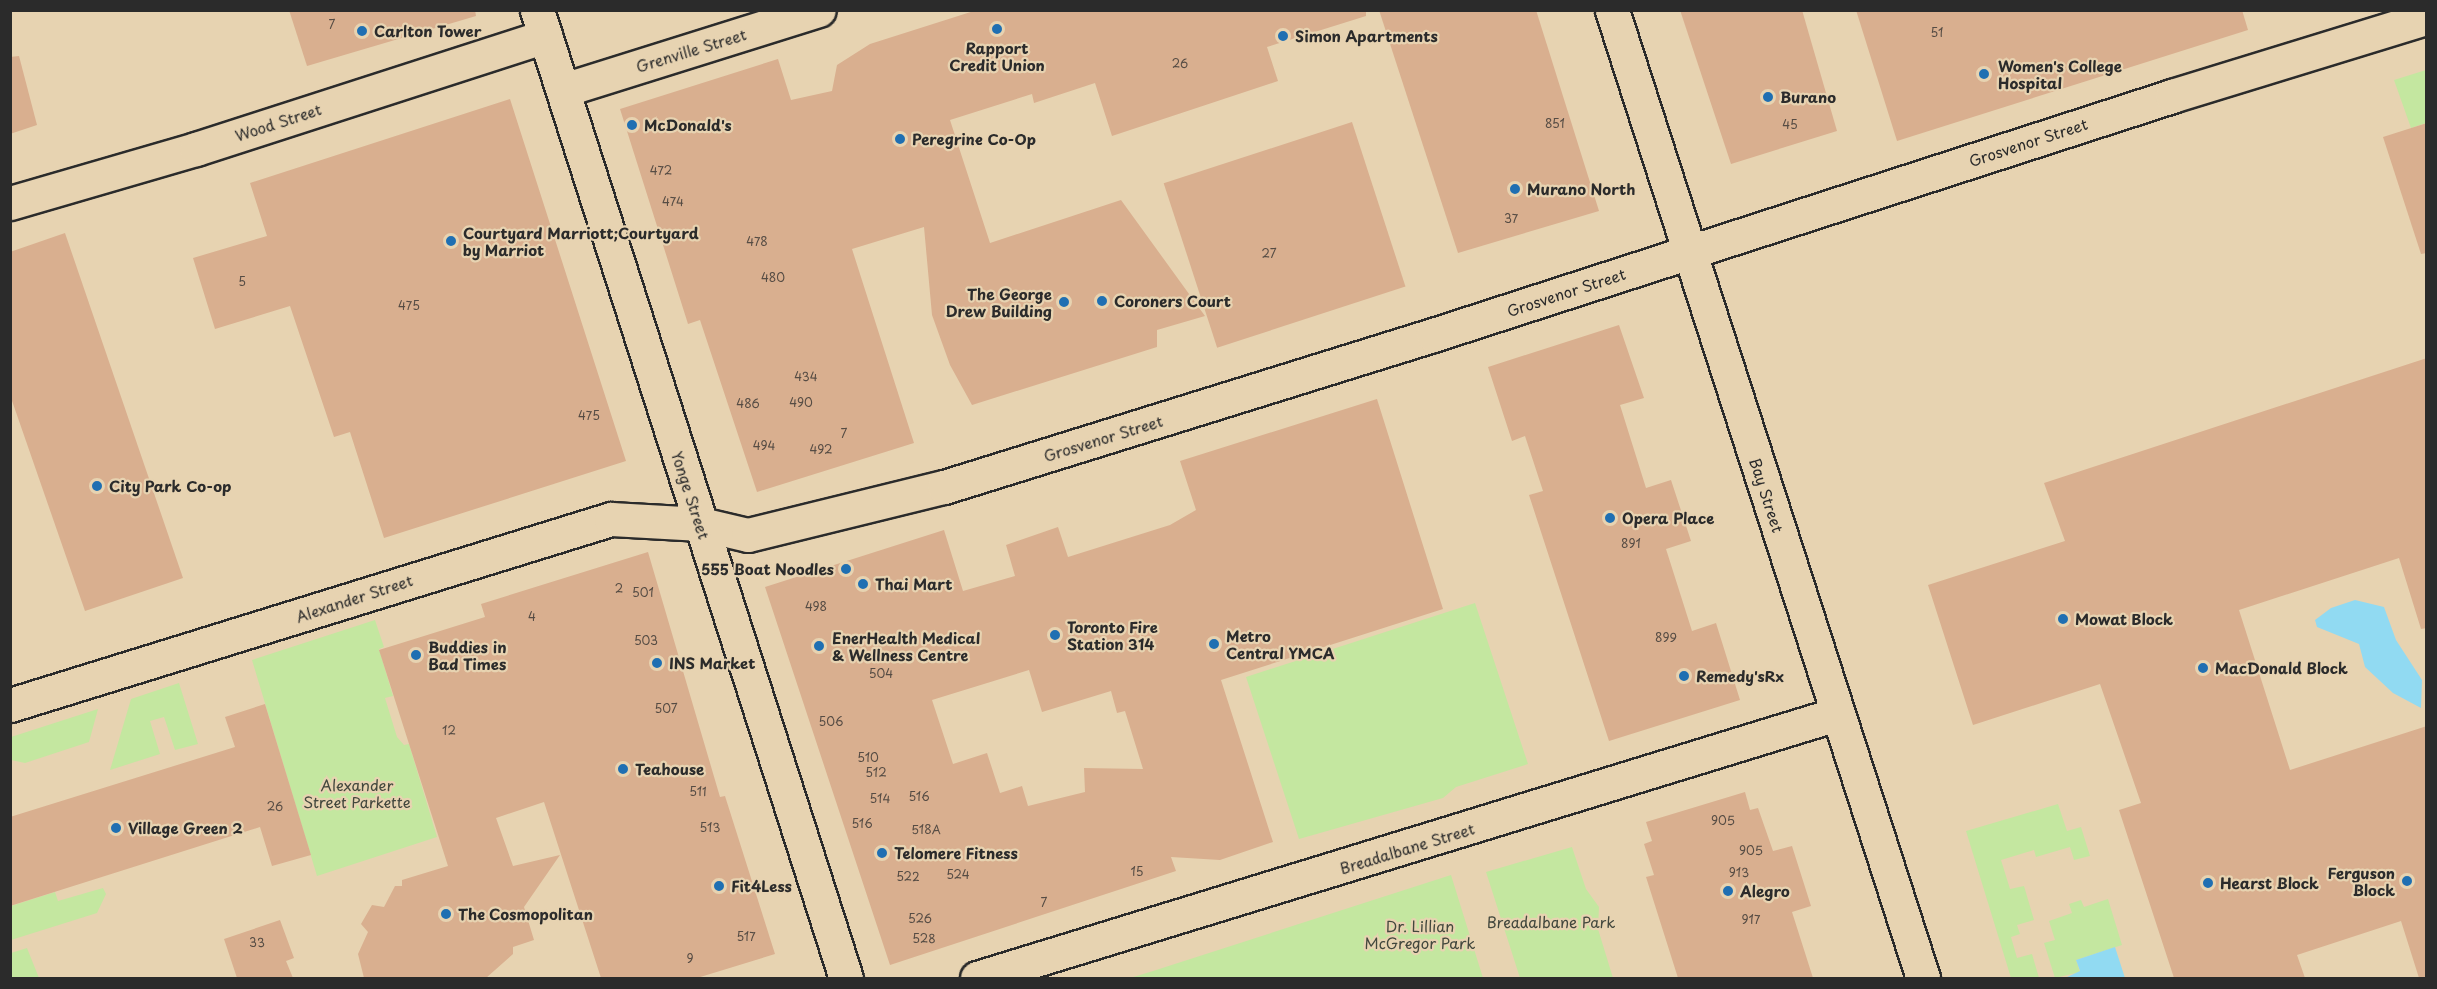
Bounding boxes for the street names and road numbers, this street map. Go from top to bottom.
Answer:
street label: Grenville Street [634,25,748,75]
street label: Wood Street [233,100,323,144]
street label: Grosvenor Street [1966,114,2090,170]
street label: Grosvenor Street [1504,264,1628,320]
street label: Grosvenor Street [1041,411,1165,465]
street label: Yonge Street [668,449,714,541]
street label: Bay Street [1746,455,1788,535]
street label: Alexander Street [293,571,415,625]
street label: Breadalbane Street [1337,819,1477,877]

